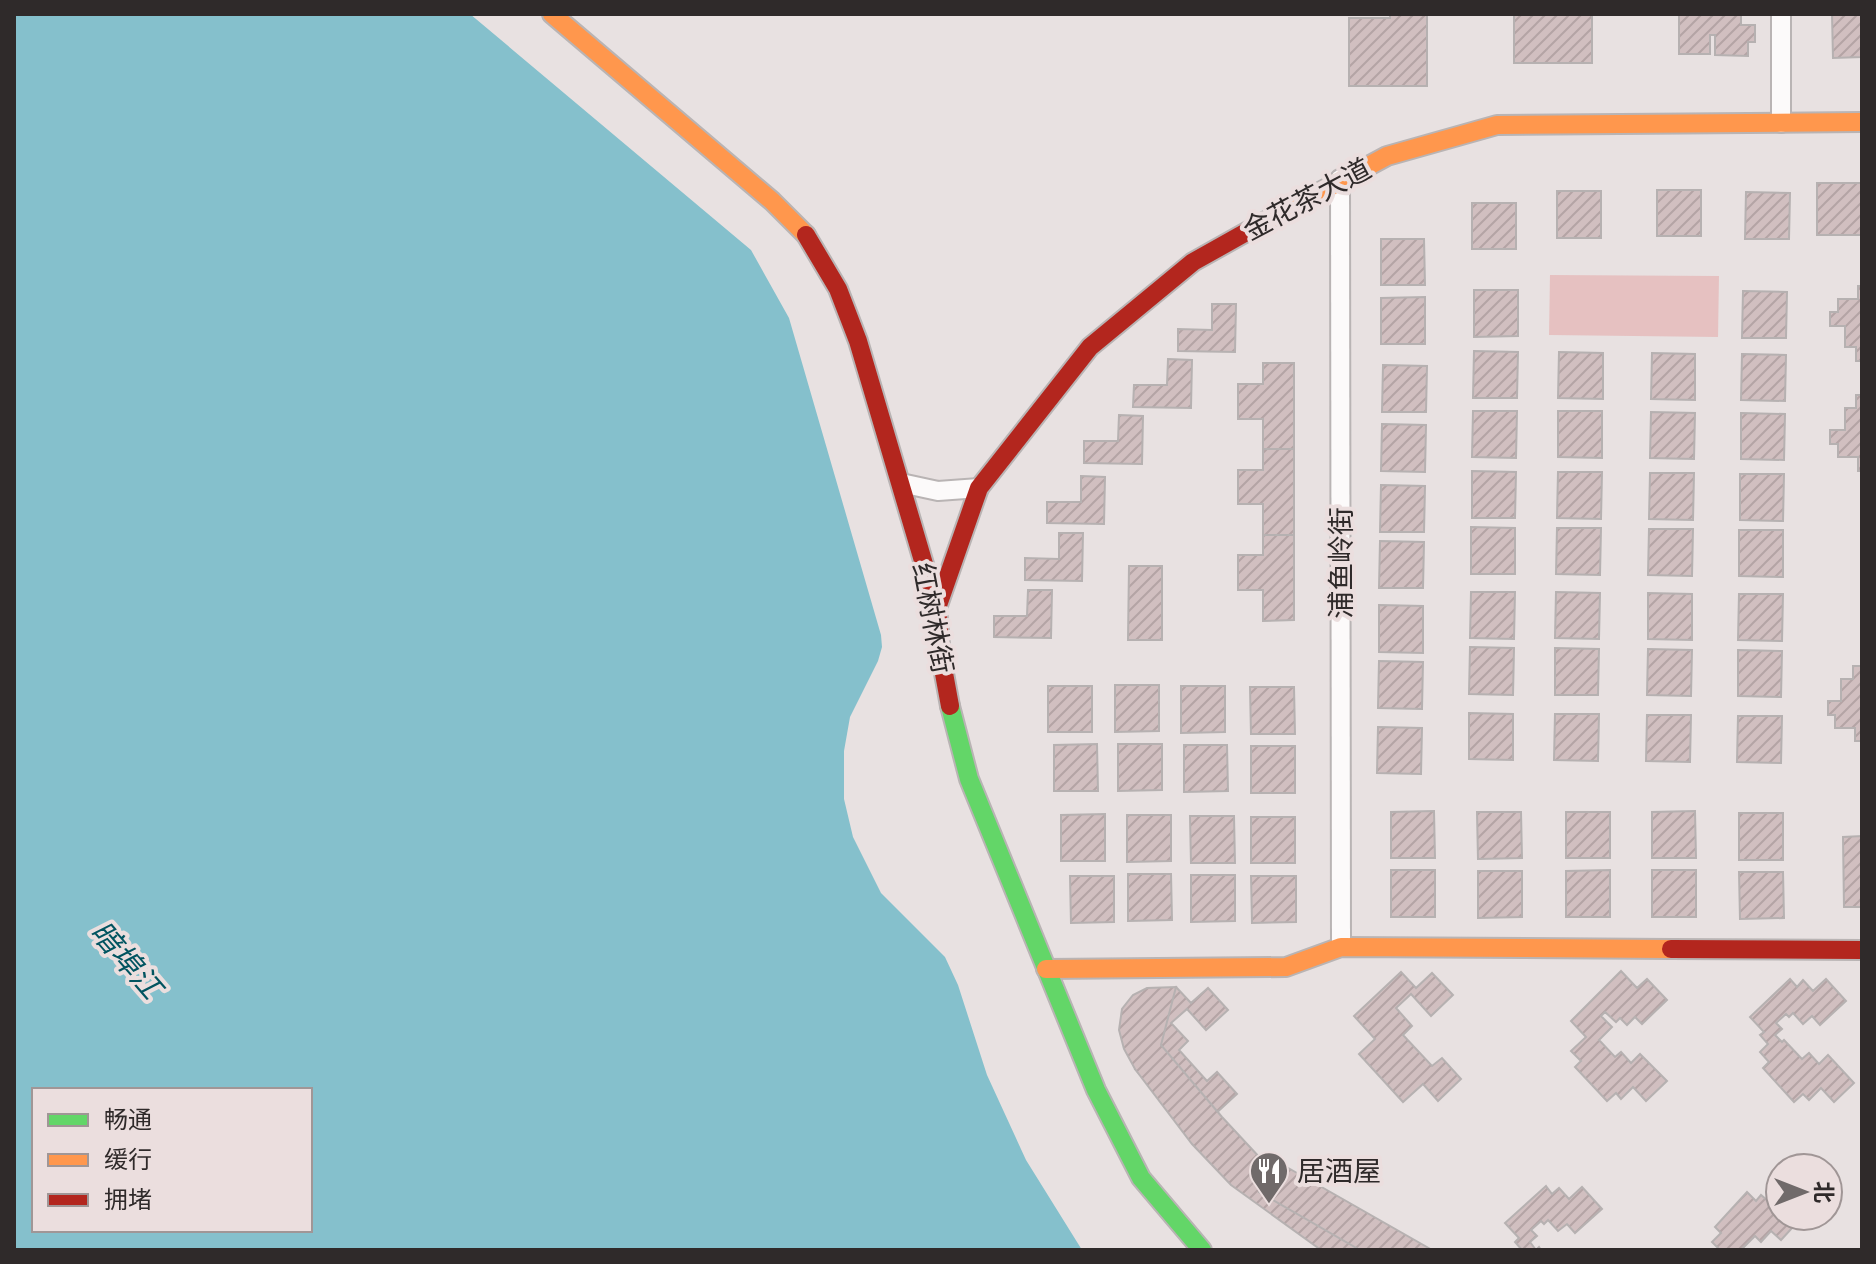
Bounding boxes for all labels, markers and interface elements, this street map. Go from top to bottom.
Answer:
street label: 金花茶大道 [1238,152,1377,247]
street label: 浦鱼岭街 [1325,507,1358,619]
street label: 红树林街 [906,560,959,676]
water label: 暗埠江 [84,914,171,1007]
legend [32,1088,312,1232]
text: 畅通 [104,1106,152,1134]
text: 缓行 [104,1146,152,1174]
restaurant icon: 居酒屋 [1248,1150,1290,1205]
north arrow [1764,1152,1844,1232]
place label: 居酒屋 [1297,1155,1381,1188]
text: 北 [1811,1181,1836,1203]
text: 拥堵 [104,1186,152,1214]

